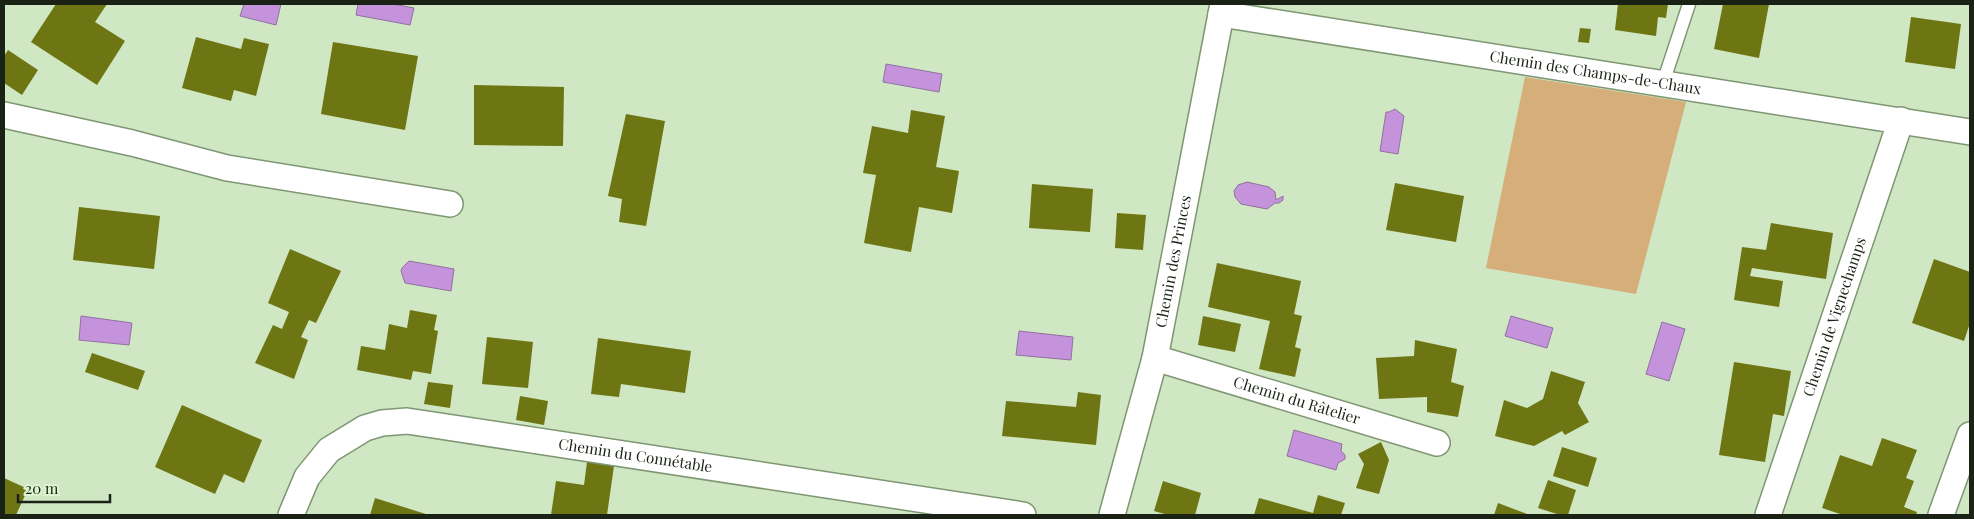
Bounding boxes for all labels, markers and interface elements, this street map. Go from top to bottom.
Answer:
street label: Chemin des Champs-de-Chaux [1488,45,1703,99]
street label: Chemin des Princes [1150,193,1195,329]
street label: Chemin de Vignechamps [1798,234,1870,399]
street label: Chemin du Râtelier [1231,371,1363,428]
street label: Chemin du Connétable [557,433,714,476]
scale bar [18,472,110,504]
text: 20 m [25,478,59,498]

